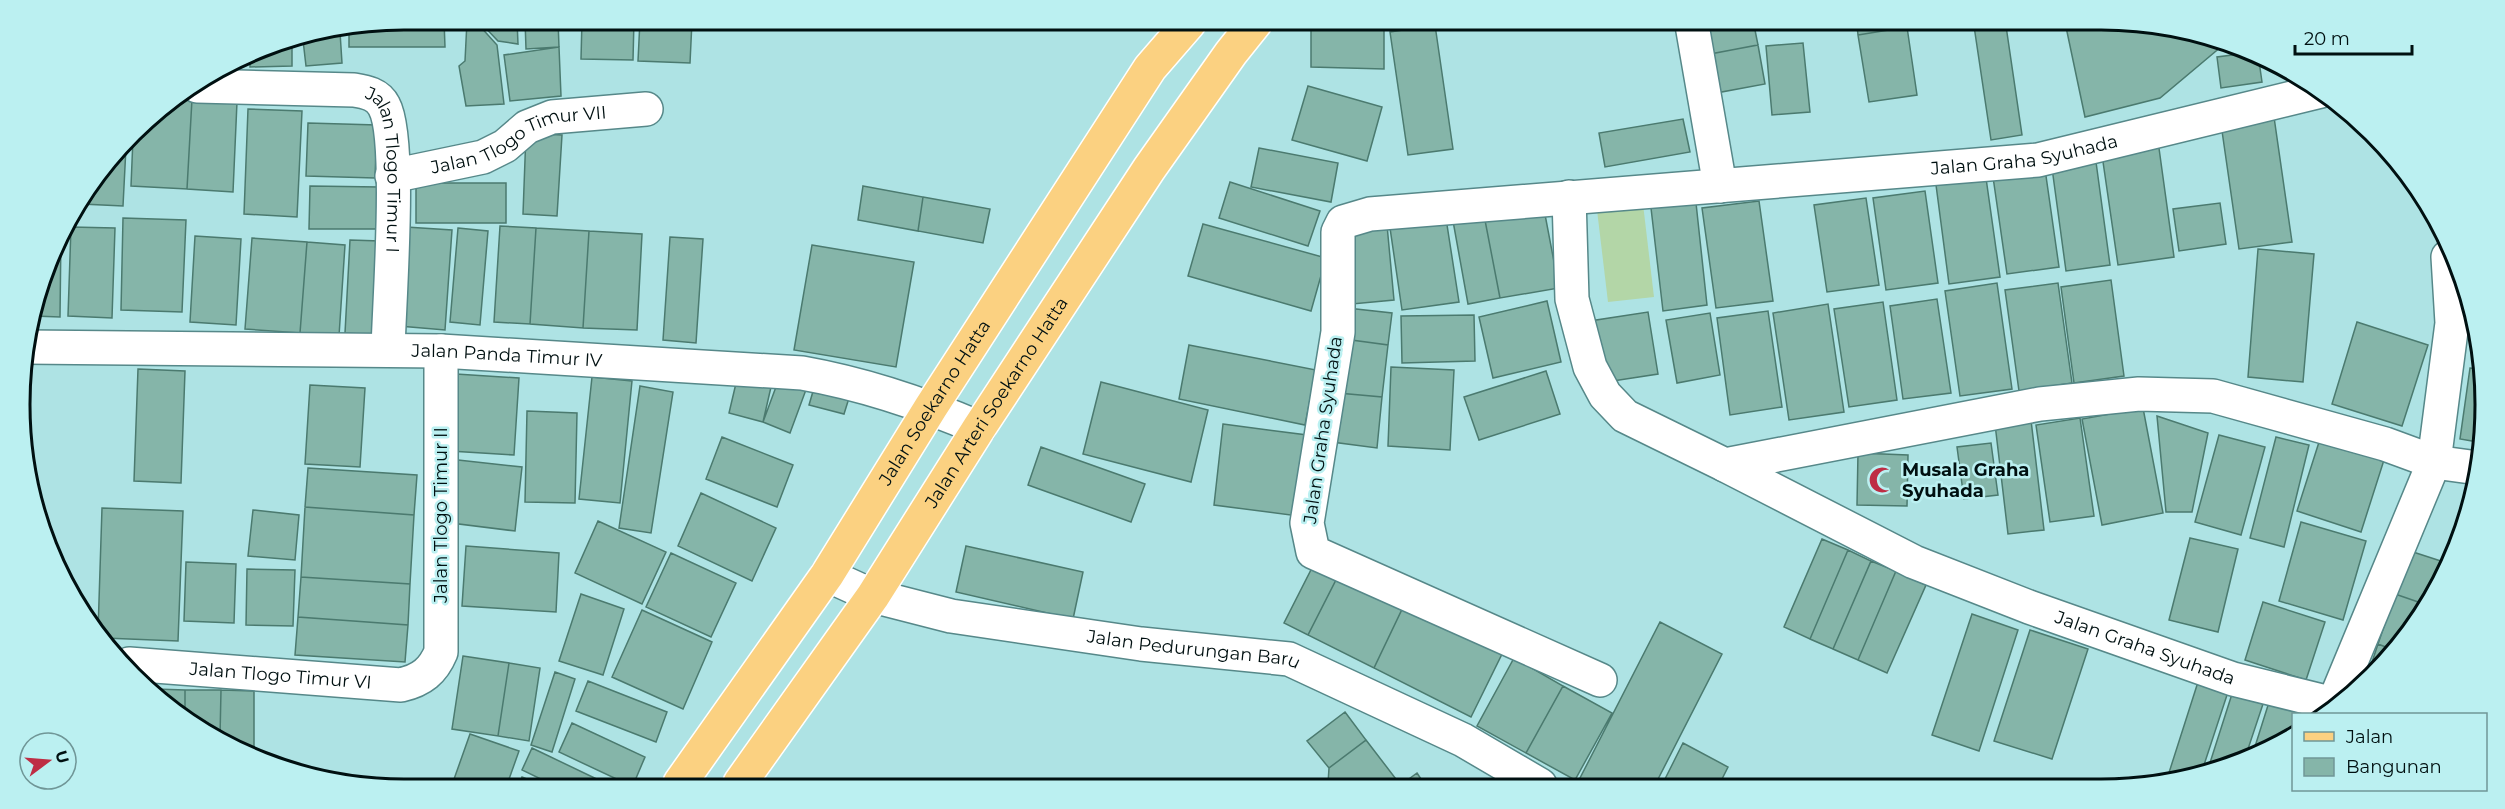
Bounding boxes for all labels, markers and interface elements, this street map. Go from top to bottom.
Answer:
scale bar [2295,18,2412,56]
text: 20 m [2304,28,2350,50]
street label: Jalan Tlogo Timur I [361,82,404,253]
street label: Jalan Tlogo Timur VII [428,101,607,179]
street label: Jalan Graha Syuhada [1929,130,2120,180]
street label: Jalan Arteri Soekarno Hatta [920,293,1073,513]
street label: Jalan Soekarno Hatta [874,316,995,490]
street label: Jalan Graha Syuhada [1299,335,1347,526]
street label: Jalan Panda Timur IV [410,340,603,372]
street label: Jalan Tlogo Timur II [430,427,452,604]
place label: Musala Graha Syuhada [1902,459,2029,502]
mosque icon: Musala Graha Syuhada [1867,465,1897,495]
street label: Jalan Graha Syuhada [2051,606,2238,690]
street label: Jalan Pedurungan Baru [1084,625,1304,674]
street label: Jalan Tlogo Timur VI [188,658,373,694]
legend [2292,713,2487,791]
text: Jalan [2345,726,2393,748]
north arrow [18,731,78,791]
text: U [51,748,73,766]
text: Bangunan [2346,756,2442,778]

